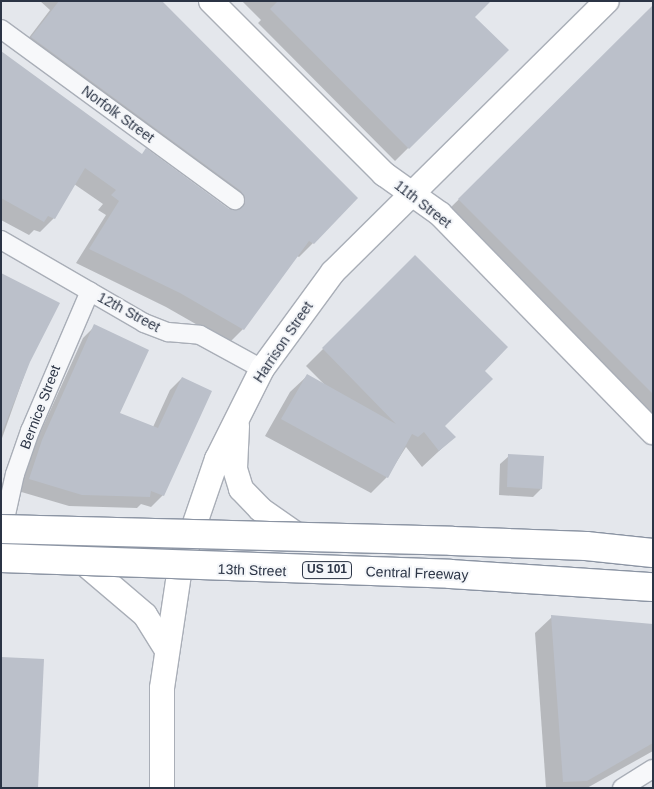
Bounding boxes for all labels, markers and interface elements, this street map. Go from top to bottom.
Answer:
street label: Norfolk Street [78,82,158,146]
street label: 11th Street [391,177,455,231]
street label: 12th Street [95,289,163,335]
street label: Harrison Street [250,298,316,386]
street label: Bernice Street [16,363,64,451]
street label: 13th Street [217,560,287,580]
road number: US 101 [301,560,353,580]
street label: Central Freeway [365,563,469,583]

